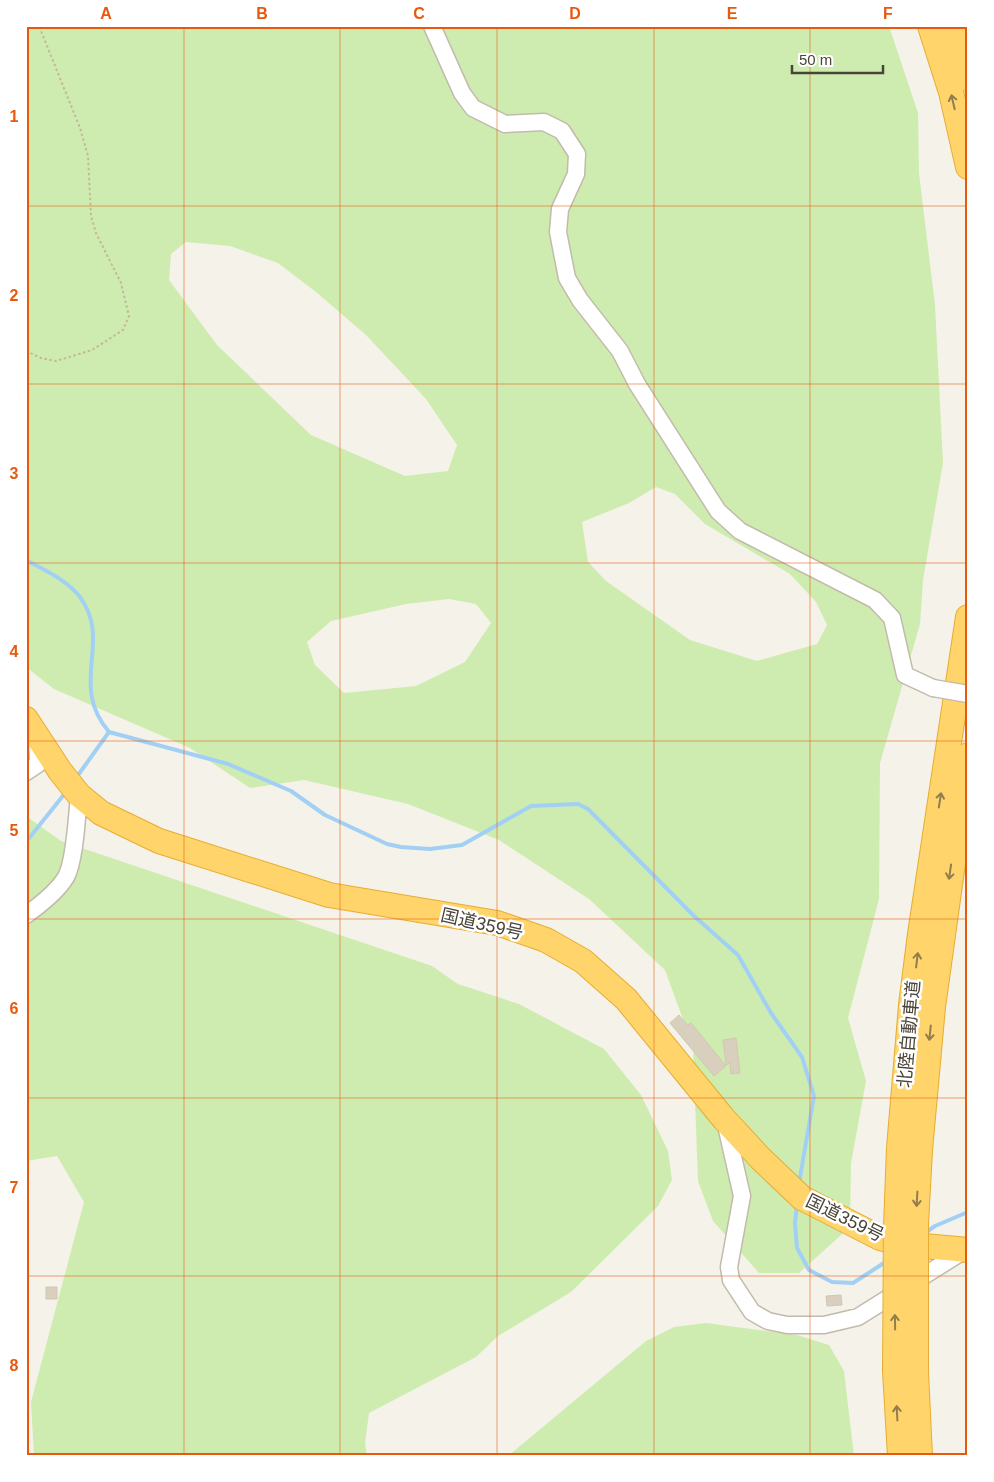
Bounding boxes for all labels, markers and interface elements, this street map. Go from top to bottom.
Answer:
text: A [100,5,112,22]
text: B [256,5,268,22]
text: C [413,5,425,22]
text: D [569,5,581,22]
text: E [727,5,738,22]
text: F [883,5,893,22]
scale bar [792,42,883,74]
text: 50 m [799,51,832,68]
one-way arrow [948,95,957,111]
text: 1 [10,108,19,125]
text: 2 [10,287,19,304]
text: 3 [10,465,19,482]
text: 4 [10,643,19,660]
one-way arrow [935,792,945,808]
text: 5 [10,822,19,839]
one-way arrow [945,864,955,880]
street label: 国道359号 [439,905,525,943]
one-way arrow [912,953,922,969]
street label: 北陸自動車道 [894,979,924,1089]
text: 6 [10,1000,19,1017]
one-way arrow [925,1025,935,1041]
text: 7 [10,1179,19,1196]
street label: 国道359号 [803,1191,887,1245]
one-way arrow [913,1191,922,1207]
one-way arrow [890,1315,899,1331]
text: 8 [10,1357,19,1374]
one-way arrow [893,1406,902,1422]

